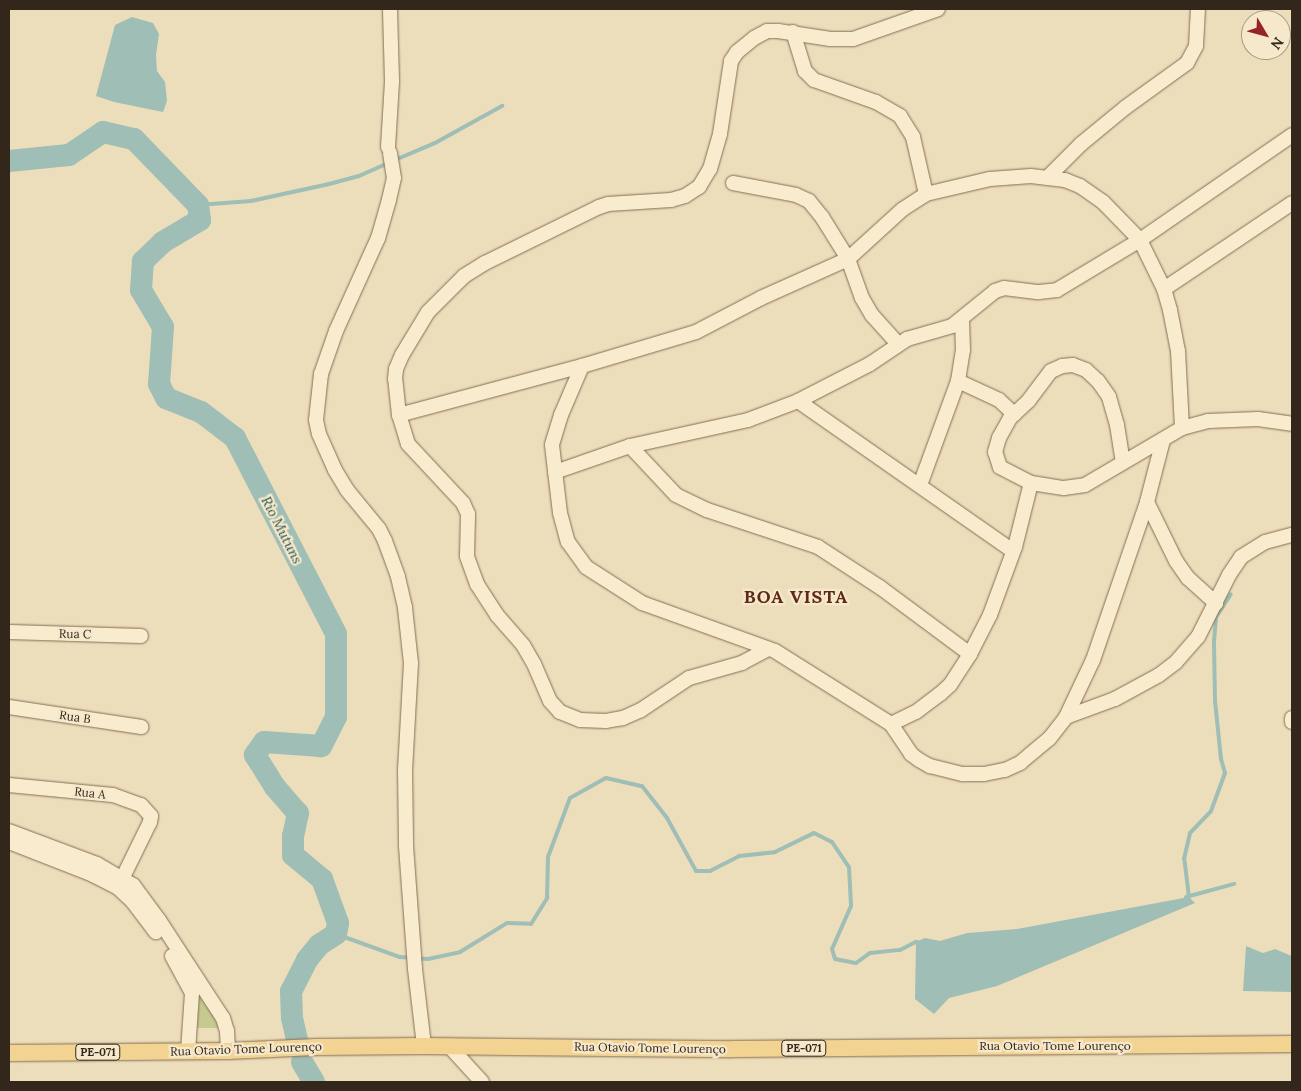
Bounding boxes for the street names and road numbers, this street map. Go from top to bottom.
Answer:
street label: Rua C [59,627,91,641]
street label: Rua B [58,708,92,726]
street label: Rua A [74,784,106,802]
street label: Rua Otavio Tome Lourenço [170,1039,322,1059]
street label: Rua Otavio Tome Lourenço [574,1039,726,1057]
street label: Rua Otavio Tome Lourenço [979,1039,1131,1053]
road number: PE-071 [780,1040,828,1056]
road number: PE-071 [74,1044,122,1060]

